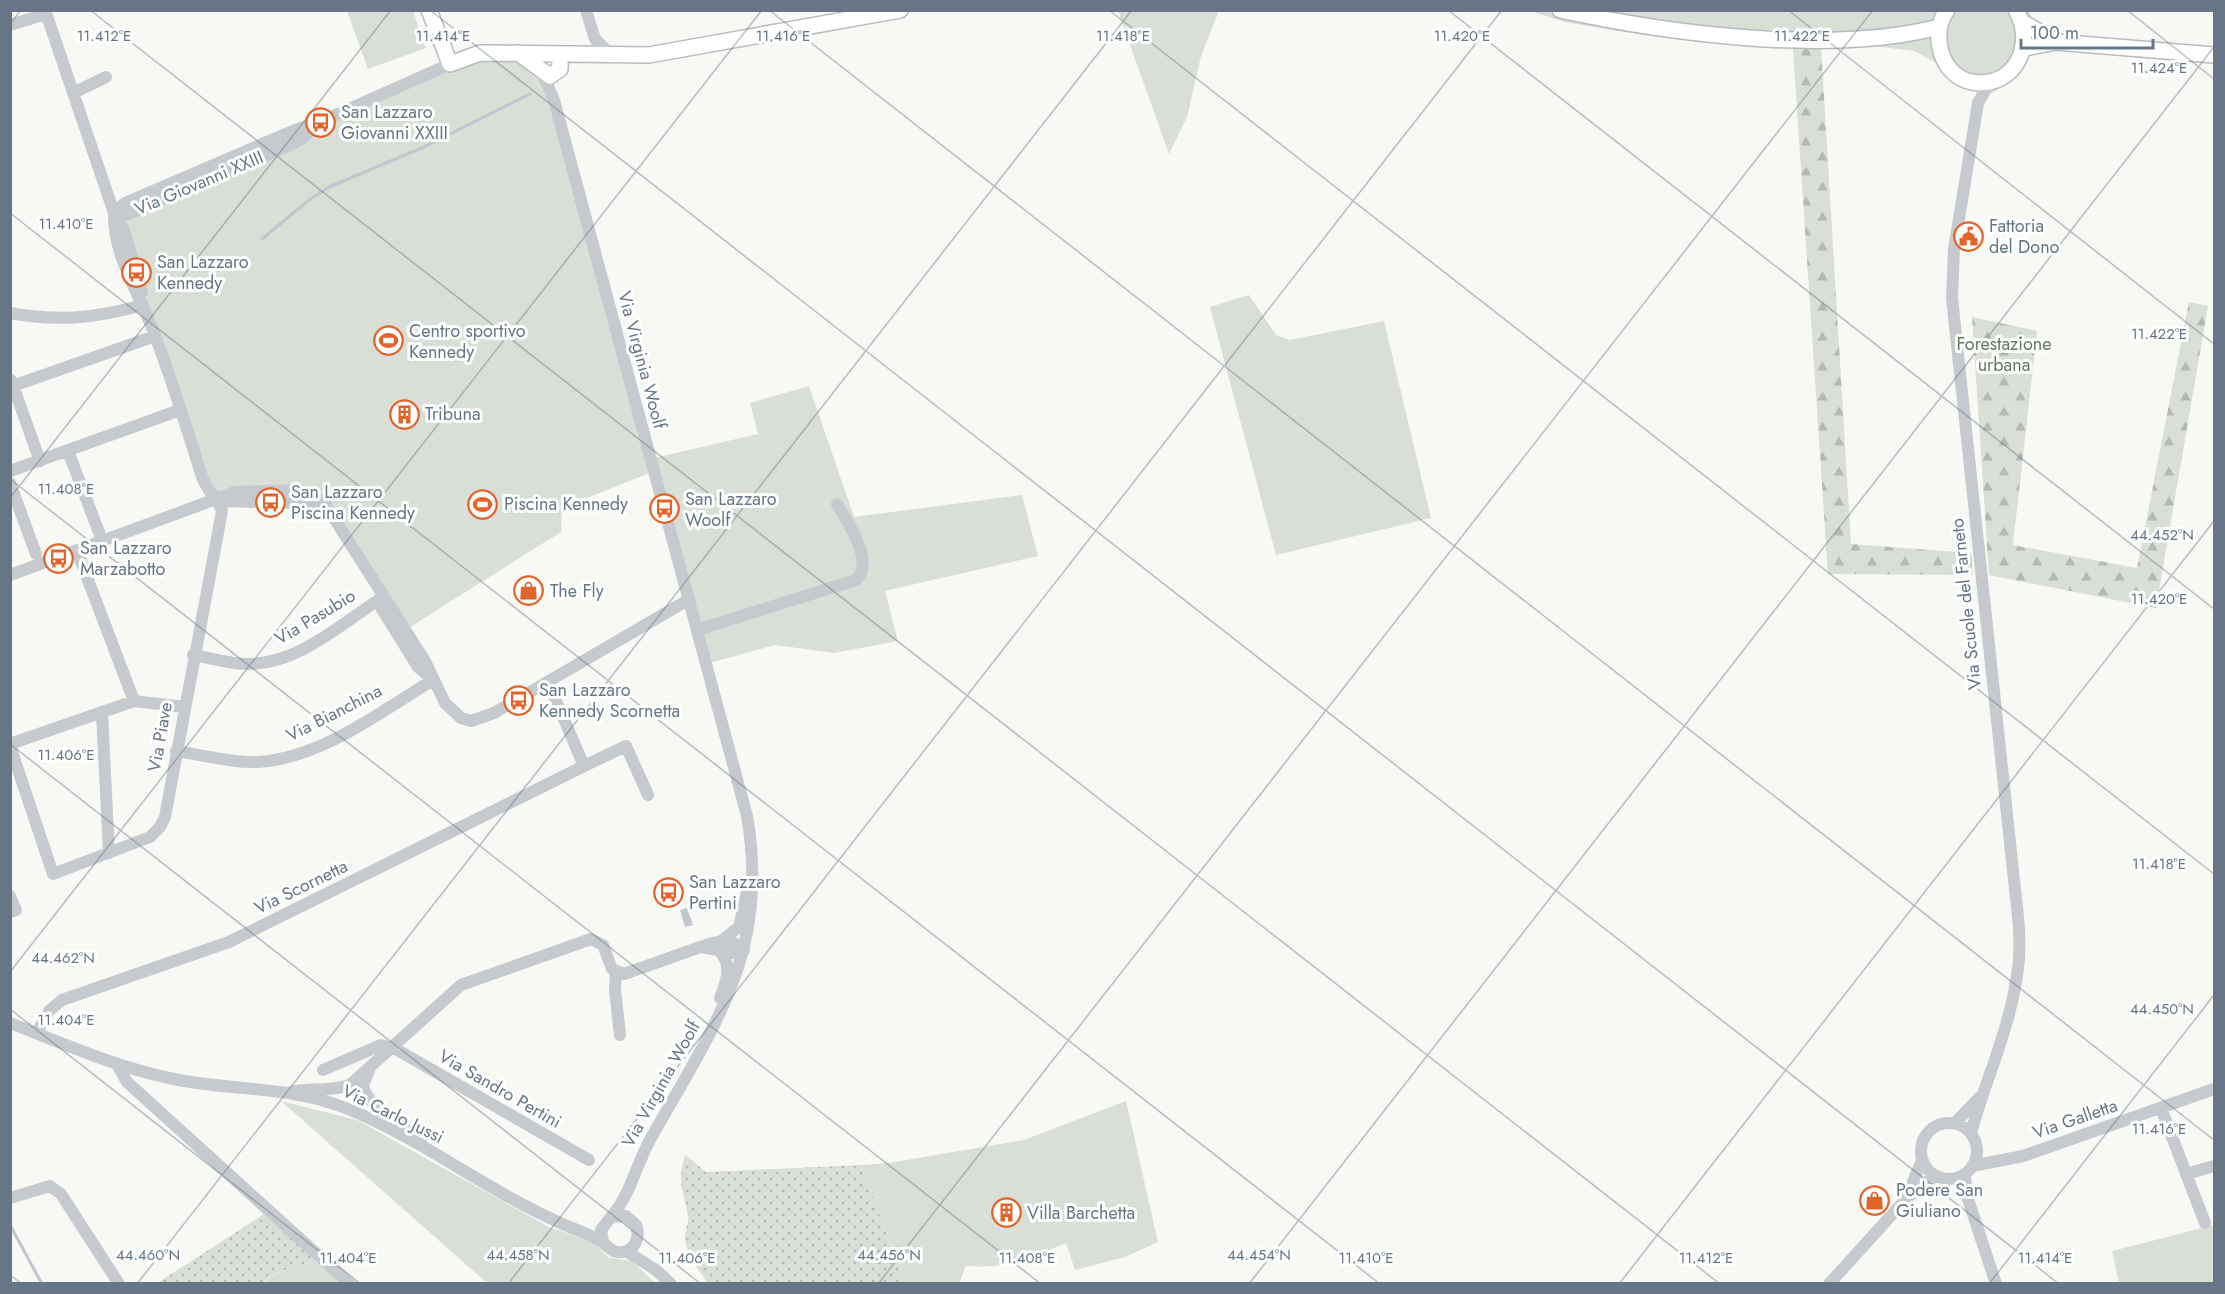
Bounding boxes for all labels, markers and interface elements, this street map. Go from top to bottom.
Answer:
scale bar [2021,12,2153,50]
text: 100 m [2030,20,2079,46]
text: 11.412°E [77,25,131,47]
text: 11.414°E [416,25,470,47]
text: 11.416°E [756,25,810,47]
text: 11.418°E [1096,25,1150,47]
text: 11.420°E [1434,25,1490,47]
text: 11.422°E [1774,25,1830,47]
text: 11.424°E [2131,57,2187,79]
place label: San Lazzaro Giovanni XXIII [341,99,448,146]
bus stop icon: San Lazzaro Giovanni XXIII [304,106,336,138]
street label: Via Giovanni XXIII [131,144,267,222]
text: 11.410°E [39,213,93,235]
place label: Fattoria del Dono [1989,213,2060,260]
public building icon: Fattoria del Dono [1952,220,1984,252]
place label: San Lazzaro Kennedy [157,249,249,296]
bus stop icon: San Lazzaro Kennedy [120,256,152,288]
street label: Via Virginia Woolf [611,288,673,433]
place label: Centro sportivo Kennedy [409,318,526,365]
text: 11.422°E [2131,323,2187,345]
sports icon: Centro sportivo Kennedy [372,325,404,357]
park label: Forestazione urbana [1956,331,2052,378]
building icon: Tribuna [388,398,420,430]
place label: Tribuna [425,401,481,427]
text: 11.408°E [38,478,94,500]
place label: San Lazzaro Piscina Kennedy [291,479,415,526]
bus stop icon: San Lazzaro Piscina Kennedy [254,486,286,518]
place label: San Lazzaro Woolf [685,486,777,533]
sports icon: Piscina Kennedy [467,488,499,520]
place label: Piscina Kennedy [504,491,628,517]
bus stop icon: San Lazzaro Woolf [648,493,680,525]
street label: Via Scuole del Farneto [1944,517,1988,691]
text: 44.452°N [2130,524,2194,546]
place label: San Lazzaro Marzabotto [80,535,172,582]
bus stop icon: San Lazzaro Marzabotto [43,542,75,574]
shop icon: The Fly [513,575,545,607]
place label: The Fly [550,578,604,604]
street label: Via Pasubio [270,583,360,651]
text: 11.420°E [2131,588,2187,610]
place label: San Lazzaro Kennedy Scornetta [539,677,680,724]
street label: Via Bianchina [282,678,386,748]
bus stop icon: San Lazzaro Kennedy Scornetta [502,684,534,716]
street label: Via Piave [141,700,179,774]
text: 11.406°E [38,744,94,766]
street label: Via Scornetta [250,853,352,921]
text: 11.418°E [2132,853,2186,875]
place label: San Lazzaro Pertini [689,869,781,916]
bus stop icon: San Lazzaro Pertini [652,876,684,908]
text: 44.462°N [31,947,95,969]
text: 44.450°N [2130,998,2194,1020]
text: 11.404°E [38,1009,94,1031]
street label: Via Virginia Woolf [615,1015,707,1152]
street label: Via Sandro Pertini [434,1043,566,1135]
street label: Via Carlo Jussi [338,1078,448,1150]
street label: Via Galletta [2029,1092,2121,1146]
text: 11.416°E [2132,1118,2186,1140]
place label: Podere San Giuliano [1896,1177,1983,1224]
shop icon: Podere San Giuliano [1859,1184,1891,1216]
building icon: Villa Barchetta [990,1197,1022,1229]
place label: Villa Barchetta [1027,1200,1135,1226]
text: 44.460°N [116,1244,180,1266]
text: 44.458°N [486,1244,550,1266]
text: 44.456°N [857,1244,921,1266]
text: 44.454°N [1227,1244,1291,1266]
text: 11.404°E [320,1247,376,1269]
text: 11.406°E [659,1247,715,1269]
text: 11.408°E [999,1247,1055,1269]
text: 11.410°E [1339,1247,1393,1269]
text: 11.412°E [1679,1247,1733,1269]
text: 11.414°E [2018,1247,2072,1269]

